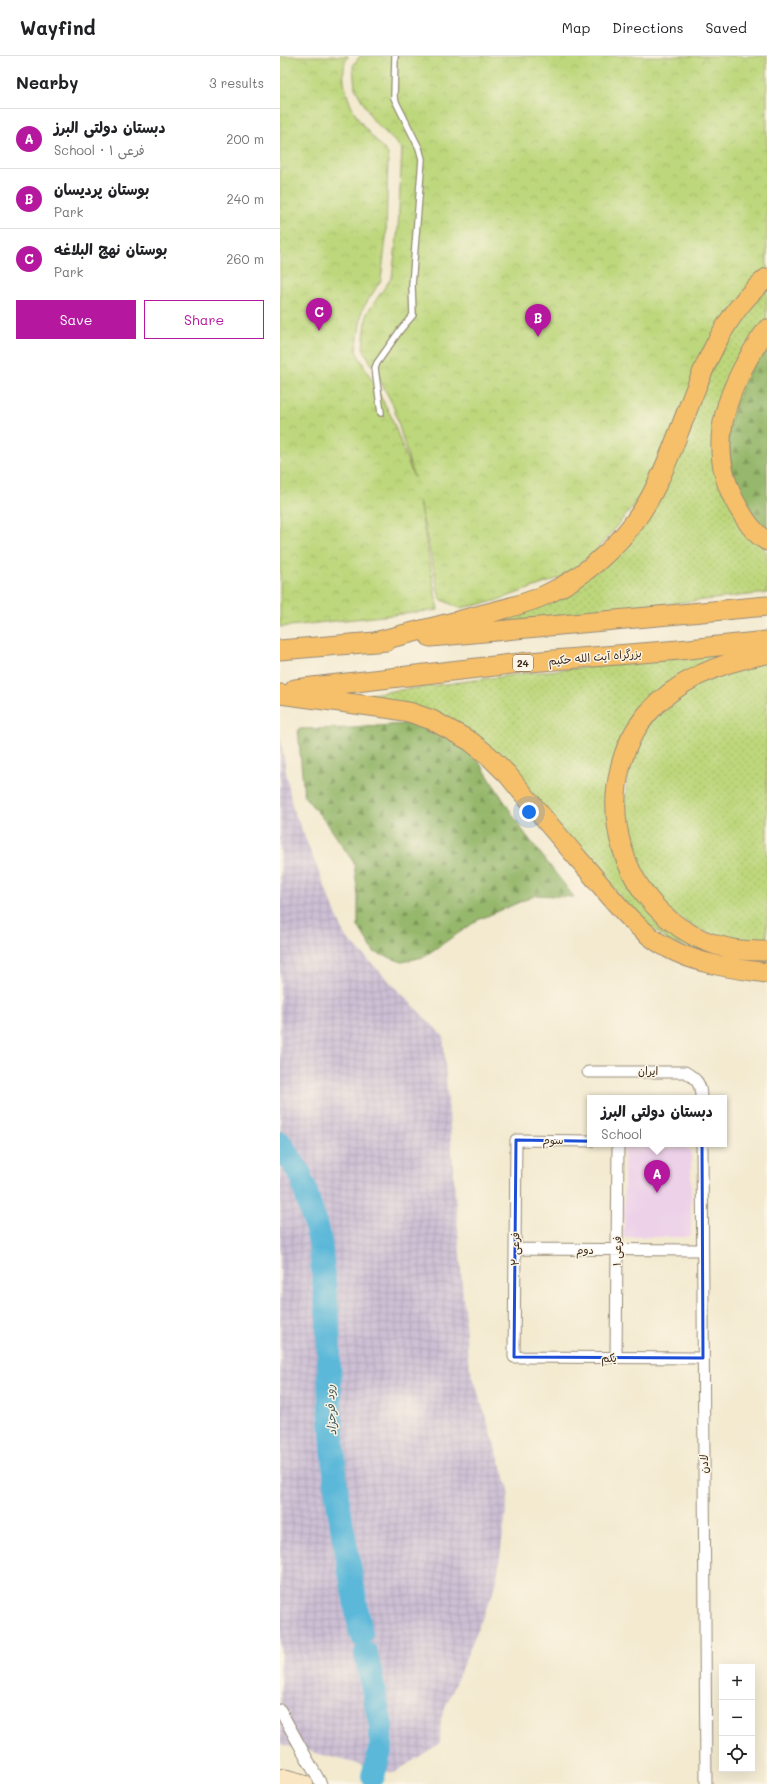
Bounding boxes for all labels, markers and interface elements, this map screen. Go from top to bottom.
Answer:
text: Wayfind [20,15,96,40]
text: Map [562,18,590,37]
text: Directions [612,18,683,37]
text: Saved [705,18,747,37]
text: Nearby [16,71,78,93]
text: 3 results [209,74,264,91]
text: دبستان دولتی البرز [54,117,165,137]
text: A [24,130,34,147]
text: 200 m [226,130,264,147]
text: School · فرعی ۱ [54,141,145,158]
text: بوستان پردیسان [54,179,149,199]
text: B [25,190,33,207]
text: 240 m [227,190,264,207]
text: Park [54,203,83,220]
text: بوستان نهج البلاغه [54,239,167,259]
text: C [24,250,34,267]
text: 260 m [226,250,264,267]
text: Park [54,263,83,280]
pin: C [306,298,332,331]
button: Save [16,300,136,339]
button: Share [144,300,264,339]
pin: B [525,304,551,337]
street label: بزرگراه آیت الله حکیم [548,645,642,670]
road number: 24 [513,655,533,671]
your location [519,802,539,822]
street label: ایران [638,1063,658,1078]
popup [587,1095,727,1147]
text: دبستان دولتی البرز [601,1101,713,1121]
text: School [601,1125,642,1142]
street label: سوم [543,1132,563,1149]
pin: A [644,1160,670,1193]
street label: فرعی ۲ [507,1232,523,1266]
street label: فرعی ۱ [609,1236,625,1266]
street label: دوم [576,1242,594,1259]
street label: یکم [601,1350,617,1367]
water label: رود فرحزاد [321,1384,339,1436]
street label: لادن [696,1455,711,1474]
map controls [719,1664,755,1772]
button: + [719,1664,755,1700]
button: − [719,1700,755,1736]
button: locate [719,1736,755,1772]

